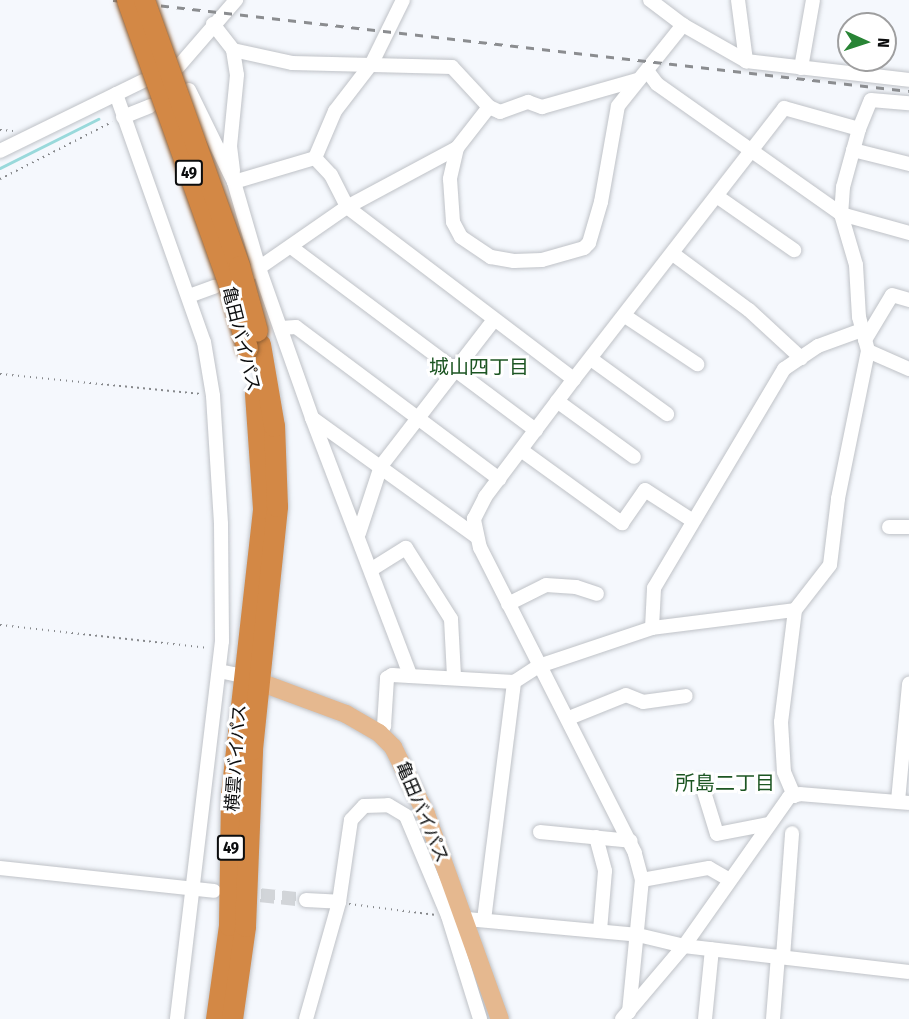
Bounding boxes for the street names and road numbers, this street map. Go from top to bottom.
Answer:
road number: 49 [174,160,204,186]
street label: 亀田バイパス [217,284,265,394]
street label: 横雲バイパス [221,703,251,813]
street label: 亀田バイパス [391,758,453,866]
road number: 49 [216,835,246,861]

